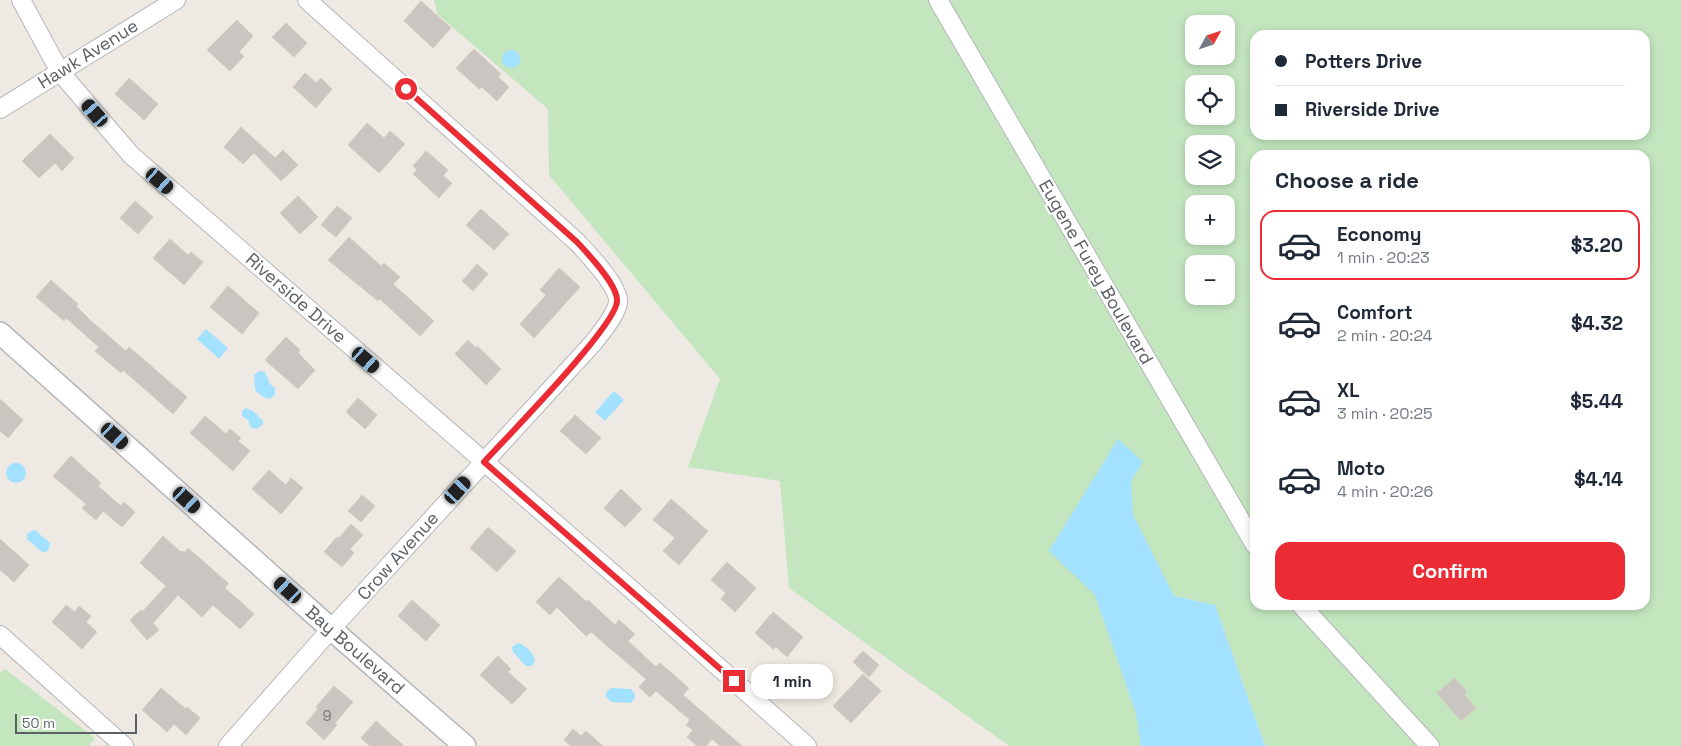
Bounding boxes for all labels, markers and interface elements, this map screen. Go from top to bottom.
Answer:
street label: Hawk Avenue [33,14,142,94]
north arrow [1185,15,1235,65]
map controls [1185,15,1235,305]
text: Potters Drive [1305,49,1422,74]
button: locate [1185,75,1235,125]
route start [395,78,417,100]
car [79,97,110,129]
text: Riverside Drive [1305,97,1440,122]
button: layers [1185,135,1235,185]
car [143,165,176,197]
text: Choose a ride [1275,166,1419,194]
street label: Eugene Furey Boulevard [1034,175,1159,368]
button: + [1185,195,1235,245]
text: Economy [1337,222,1421,247]
icon: car [1277,223,1322,268]
text: $3.20 [1571,233,1623,258]
text: 1 min · 20:23 [1337,247,1430,268]
street label: Riverside Drive [241,248,352,348]
button: − [1185,255,1235,305]
text: Comfort [1337,300,1413,325]
icon: car [1277,301,1322,346]
text: $4.32 [1571,311,1623,336]
text: 2 min · 20:24 [1337,325,1433,346]
car [349,344,382,376]
text: XL [1337,378,1360,403]
icon: car [1277,379,1322,424]
text: $5.44 [1570,389,1623,414]
text: 3 min · 20:25 [1337,403,1433,424]
car [98,420,131,452]
text: Moto [1337,456,1385,481]
icon: car [1277,457,1322,502]
text: $4.14 [1574,467,1623,492]
car [442,474,473,506]
text: 4 min · 20:26 [1337,481,1433,502]
car [170,484,203,516]
street label: Crow Avenue [352,507,443,605]
button: Confirm [1275,542,1625,600]
car [271,574,304,606]
street label: Bay Boulevard [301,600,410,699]
callout: 1 min [752,664,834,698]
route end [723,670,745,692]
text: 1 min [772,671,812,692]
house number: 9 [322,706,332,725]
scale bar [15,711,138,734]
text: 50 m [22,714,55,732]

